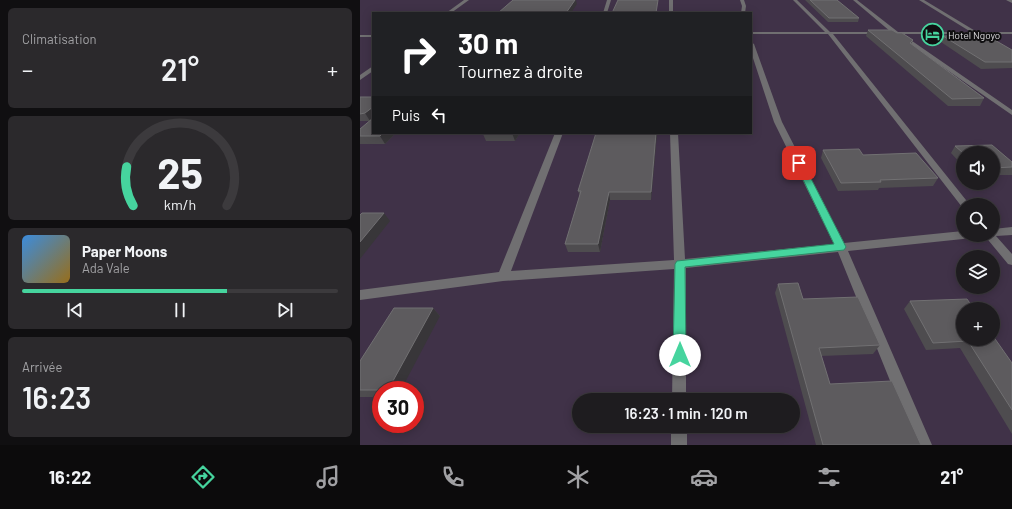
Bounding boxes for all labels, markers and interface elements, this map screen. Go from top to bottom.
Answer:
hotel icon: Hotel Ngoyo [919,22,945,48]
text: 30 m [458,26,518,60]
icon: right [392,28,444,80]
place label: Hotel Ngoyo [948,29,1000,41]
text: Climatisation [22,31,97,47]
text: 21° [161,51,199,87]
text: − [22,56,33,82]
text: + [327,56,338,82]
text: Tournez à droite [458,60,583,82]
icon: left [428,104,450,126]
text: Puis [392,106,420,124]
pin [782,146,816,180]
map controls [956,146,1000,346]
button: sound [956,146,1000,190]
text: 25 [157,147,203,197]
icon: arrive [788,152,810,174]
text: km/h [164,196,196,213]
button: search [956,198,1000,242]
text: Paper Moons [82,242,167,260]
button: layers [956,250,1000,294]
text: Ada Vale [82,260,130,276]
icon: previous [64,299,86,321]
icon: pause [169,299,191,321]
icon: next [274,299,296,321]
button: + [956,302,1000,346]
position arrow [659,334,701,376]
text: Arrivée [22,359,62,375]
text: 16:23 [22,379,91,415]
speed limit sign: 30 [372,381,424,433]
text: 16:23 · 1 min · 120 m [624,404,748,422]
icon: directions [189,463,217,491]
icon: music [314,463,342,491]
icon: phone [439,463,467,491]
icon: climate [564,463,592,491]
icon: car [690,463,718,491]
icon: filters [815,463,843,491]
text: 16:22 [49,466,91,488]
text: 21° [940,466,963,488]

